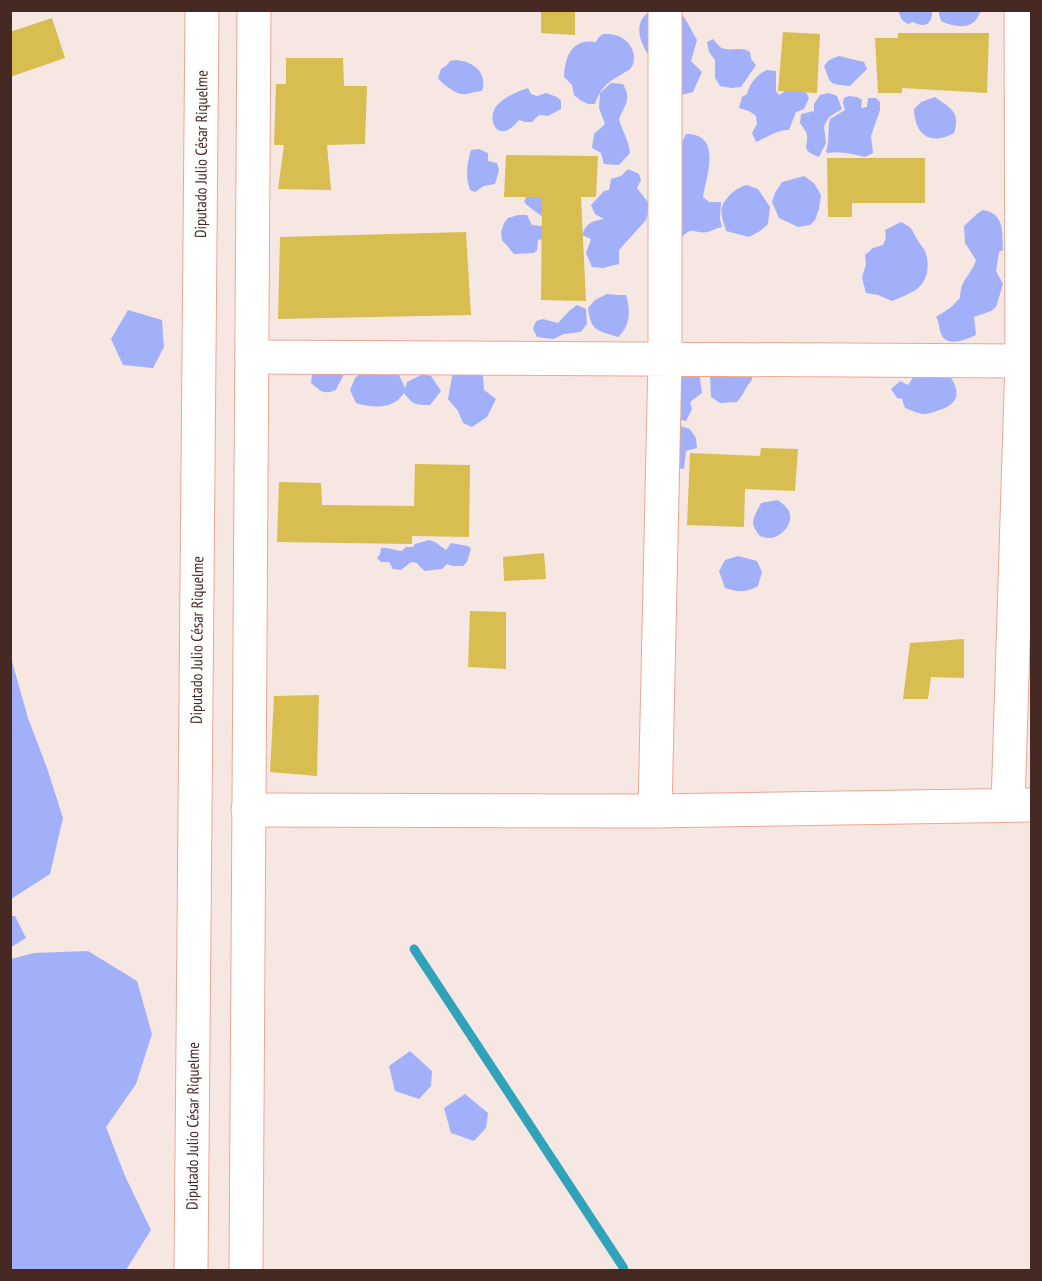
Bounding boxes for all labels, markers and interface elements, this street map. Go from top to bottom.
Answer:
street label: Diputado Julio César Riquelme [190,70,211,238]
street label: Diputado Julio César Riquelme [186,556,207,724]
street label: Diputado Julio César Riquelme [182,1042,203,1210]

